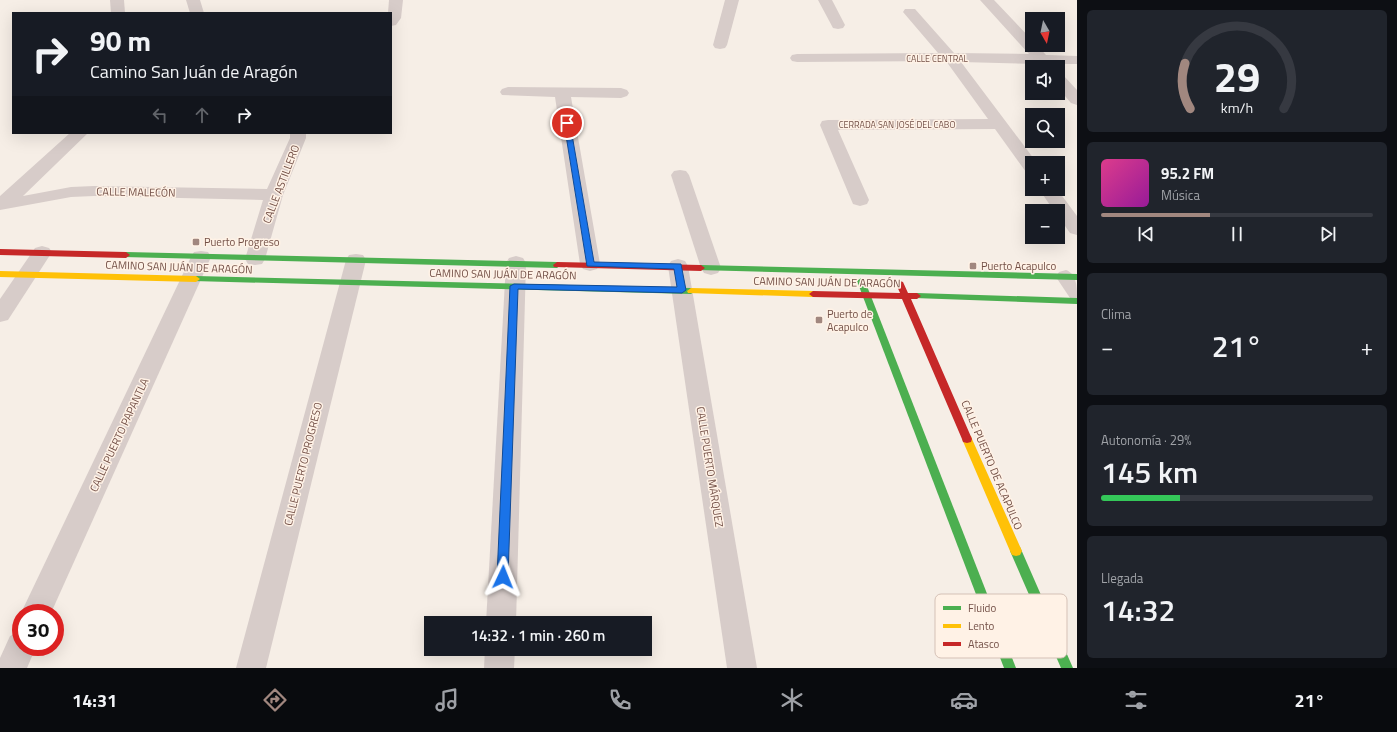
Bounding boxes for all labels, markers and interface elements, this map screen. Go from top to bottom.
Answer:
north arrow [1025,12,1065,52]
map controls [1025,12,1065,244]
text: 90 m [90,19,151,62]
icon: right [24,28,76,80]
text: 29 [1214,45,1260,108]
street label: CALLE CENTRAL [906,52,969,65]
text: Camino San Juán de Aragón [90,58,298,85]
button: sound [1025,60,1065,100]
text: km/h [1221,96,1253,118]
icon: left [149,104,171,126]
icon: ahead [191,104,213,126]
icon: right [233,104,255,126]
pin [550,106,584,140]
button: search [1025,108,1065,148]
icon: arrive [556,112,578,134]
street label: CERRADA SAN JOSÉ DEL CABO [839,118,955,131]
street label: CALLE ASTILLERO [259,142,303,226]
button: + [1025,156,1065,196]
text: 95.2 FM [1161,162,1214,185]
street label: CALLE MALECÓN [96,183,176,201]
text: Música [1161,185,1200,205]
button: − [1025,204,1065,244]
icon: previous [1135,223,1157,245]
icon: pause [1226,223,1248,245]
icon: next [1317,223,1339,245]
place label: Puerto Progreso [204,234,280,250]
marker: Puerto Progreso [191,237,201,247]
street label: CAMINO SAN JUÁN DE ARAGÓN [105,256,253,278]
place label: Puerto Acapulco [981,258,1057,274]
marker: Puerto Acapulco [968,261,978,271]
street label: CAMINO SAN JUÁN DE ARAGÓN [429,265,577,283]
street label: CAMINO SAN JUÁN DE ARAGÓN [753,273,901,291]
text: Clima [1101,304,1131,324]
place label: Puerto de Acapulco [827,306,873,335]
marker: Puerto de Acapulco [814,315,824,325]
text: 21° [1212,323,1262,369]
text: − [1101,330,1113,364]
text: + [1361,330,1373,364]
street label: CALLE PUERTO PAPANTLA [86,375,153,494]
street label: CALLE PUERTO DE ACAPULCO [957,398,1027,532]
street label: CALLE PUERTO PROGRESO [280,401,326,527]
street label: CALLE PUERTO MÁRQUEZ [693,405,727,529]
text: Autonomía · 29% [1101,430,1192,450]
text: 145 km [1101,449,1198,495]
position arrow [482,556,524,598]
text: Llegada [1101,568,1143,588]
text: 14:32 [1101,587,1175,633]
legend [935,594,1067,658]
text: Fluido [968,600,996,616]
speed limit sign: 30 [12,604,64,656]
text: Lento [968,618,995,634]
text: 14:32 · 1 min · 260 m [471,624,605,647]
text: Atasco [968,636,1000,652]
icon: directions [261,686,289,714]
icon: music [433,686,461,714]
icon: phone [606,686,634,714]
icon: climate [778,686,806,714]
icon: car [950,686,978,714]
icon: filters [1122,686,1150,714]
text: 14:31 [72,687,117,714]
text: 21° [1295,687,1325,714]

